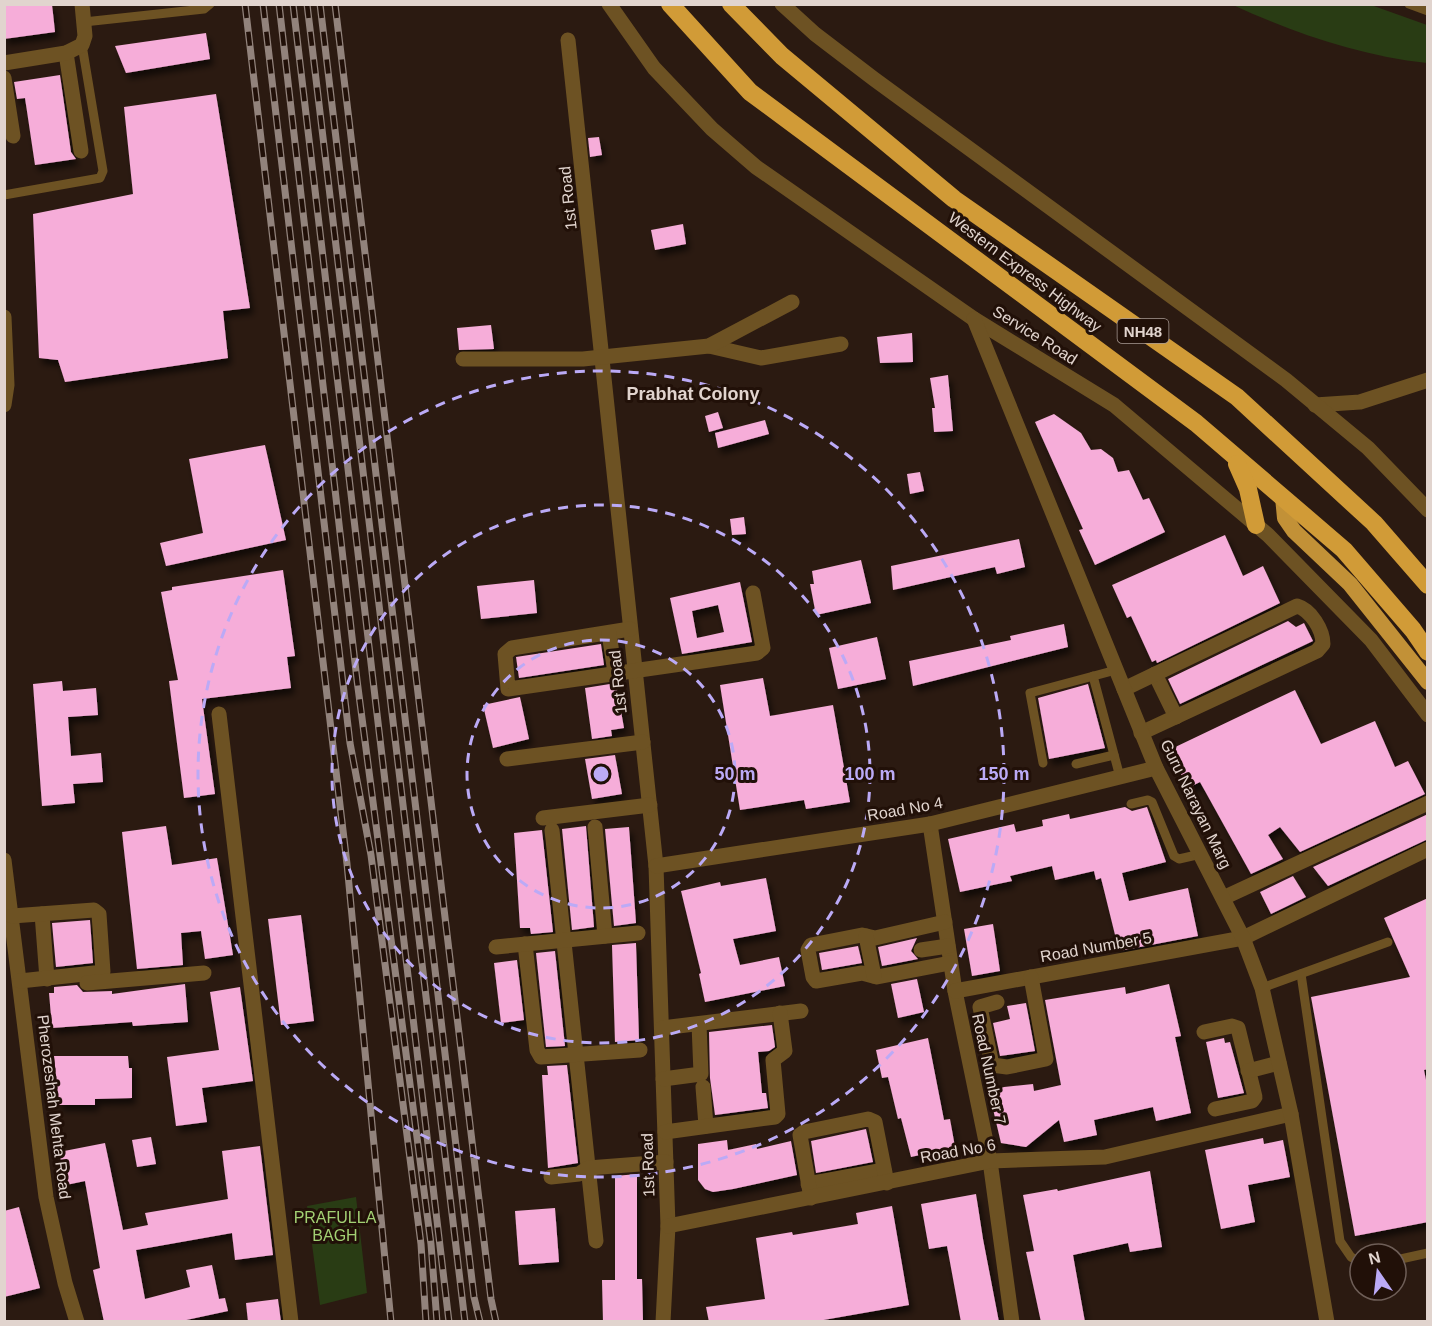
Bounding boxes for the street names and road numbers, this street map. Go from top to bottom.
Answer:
street label: 1st Road [556,165,580,231]
street label: Western Express Highway [945,209,1105,335]
street label: Service Road [990,302,1080,368]
road number: NH48 [1118,319,1168,343]
street label: 1st Road [606,649,630,715]
street label: Guru Narayan Marg [1157,737,1235,871]
street label: Road No 4 [866,794,944,824]
street label: Road Number 5 [1039,929,1153,965]
street label: Road Number 7 [969,1012,1009,1126]
street label: Pherozeshah Mehta Road [34,1014,74,1200]
street label: 1st Road [638,1133,658,1197]
street label: Road No 6 [919,1136,997,1166]

